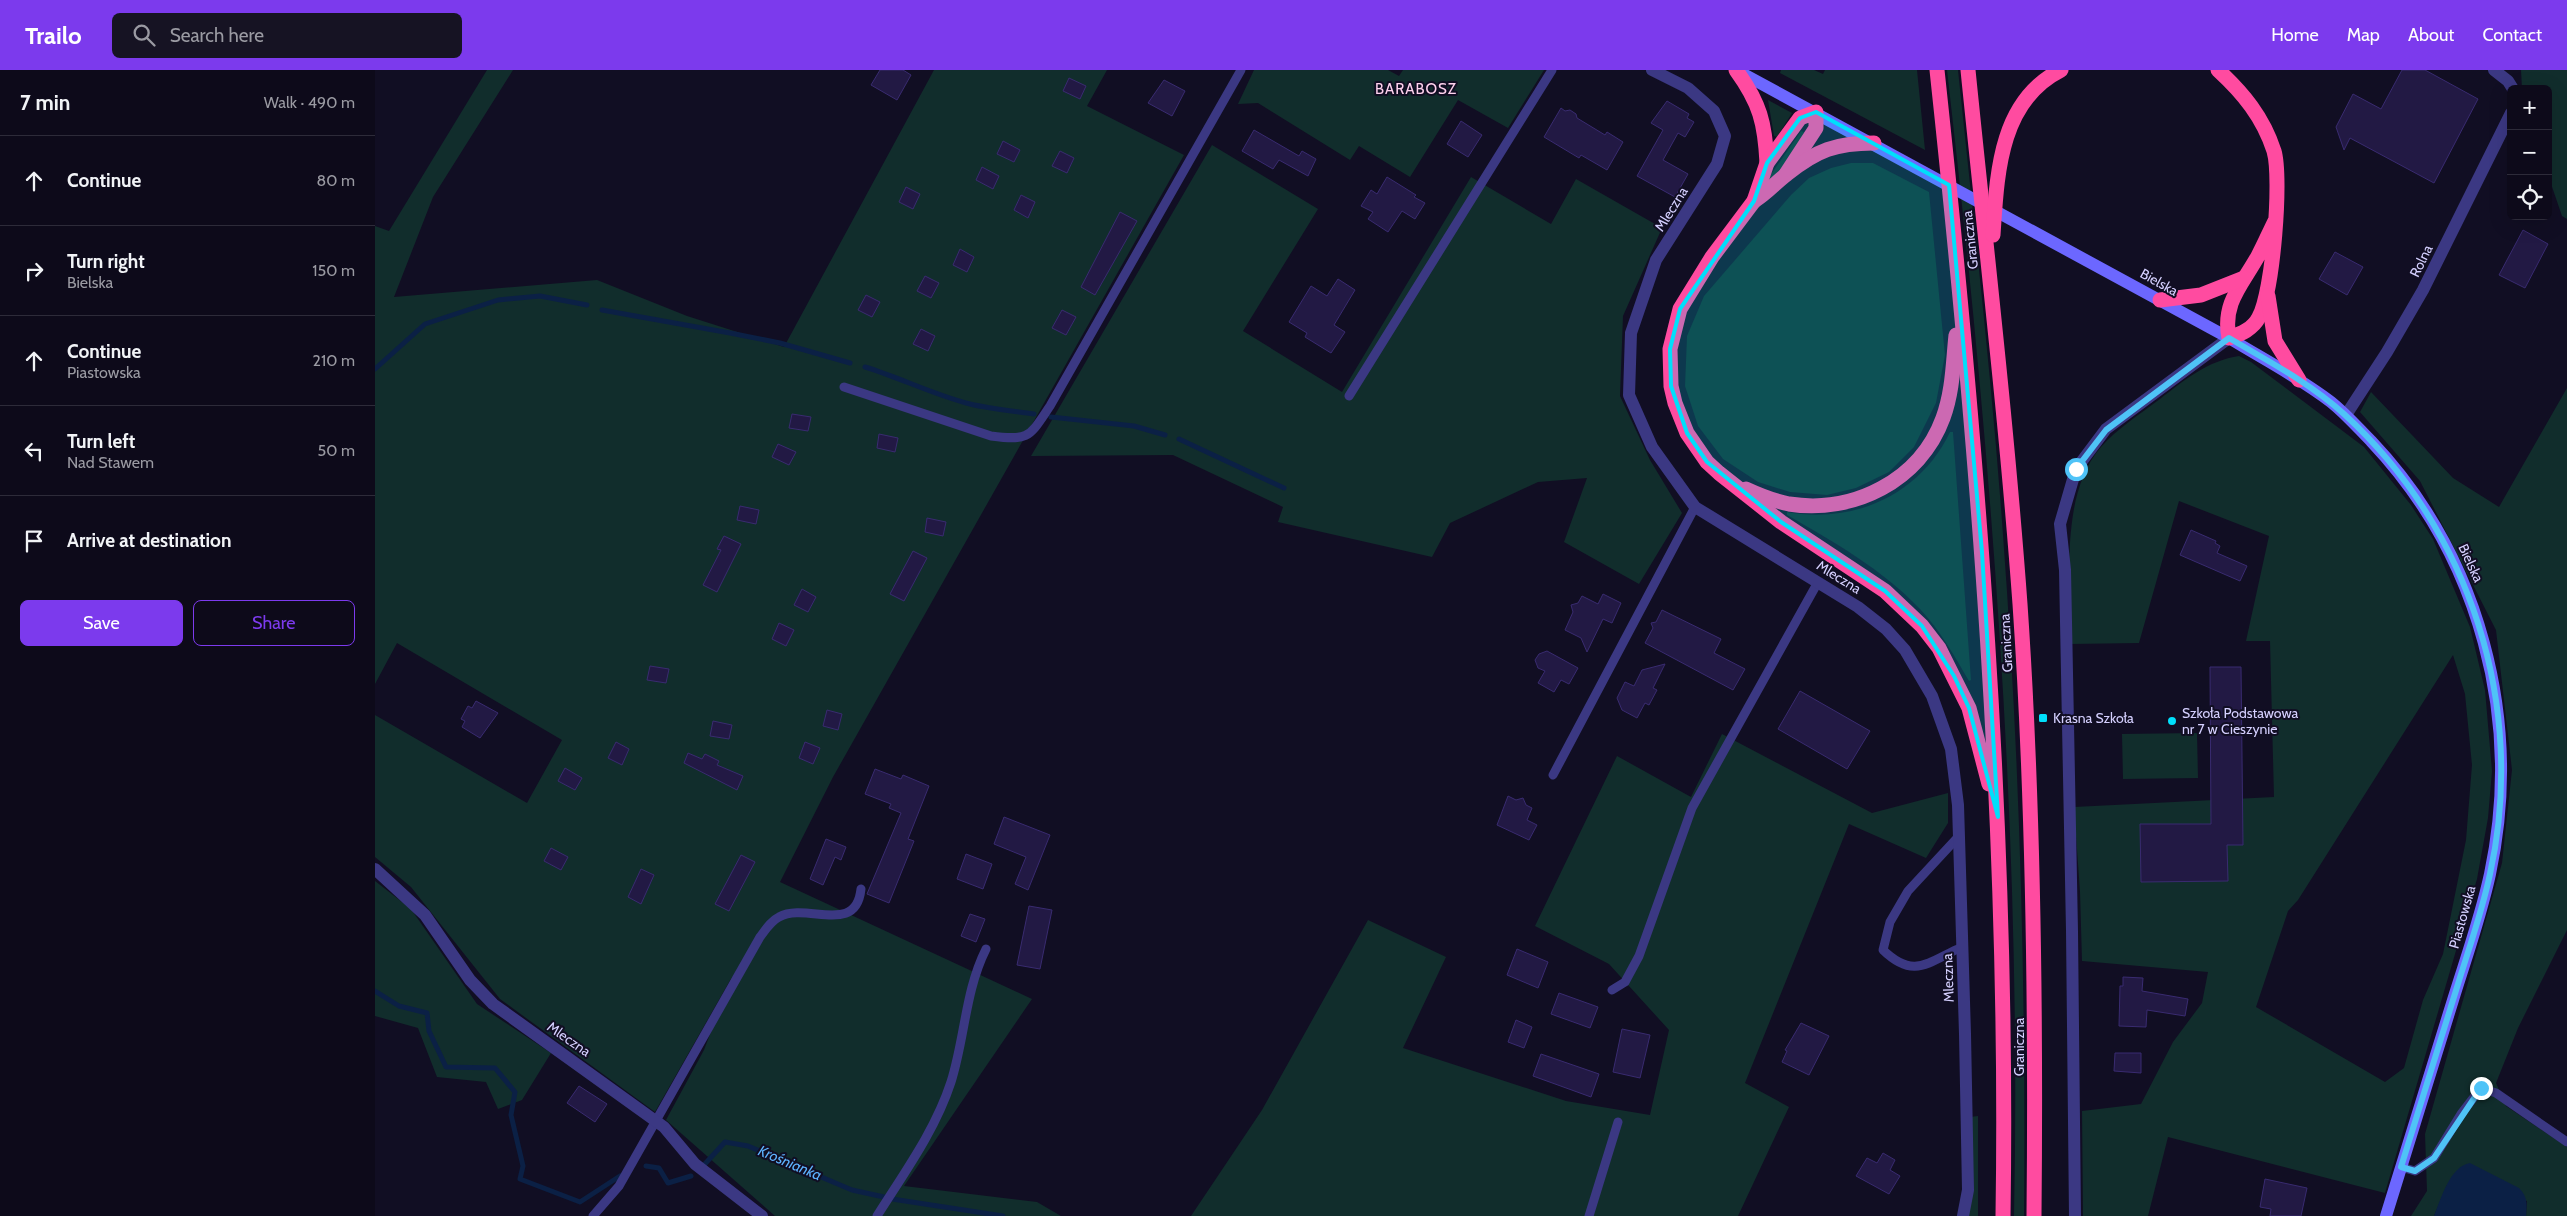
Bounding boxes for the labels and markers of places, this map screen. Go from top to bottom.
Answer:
place label: Szkoła Podstawowa nr 7 w Cieszynie [2182,704,2299,738]
place label: Krasna Szkoła [2053,709,2134,727]
marker: Krasna Szkoła [2037,712,2049,724]
marker: Szkoła Podstawowa nr 7 w Cieszynie [2166,715,2178,727]

